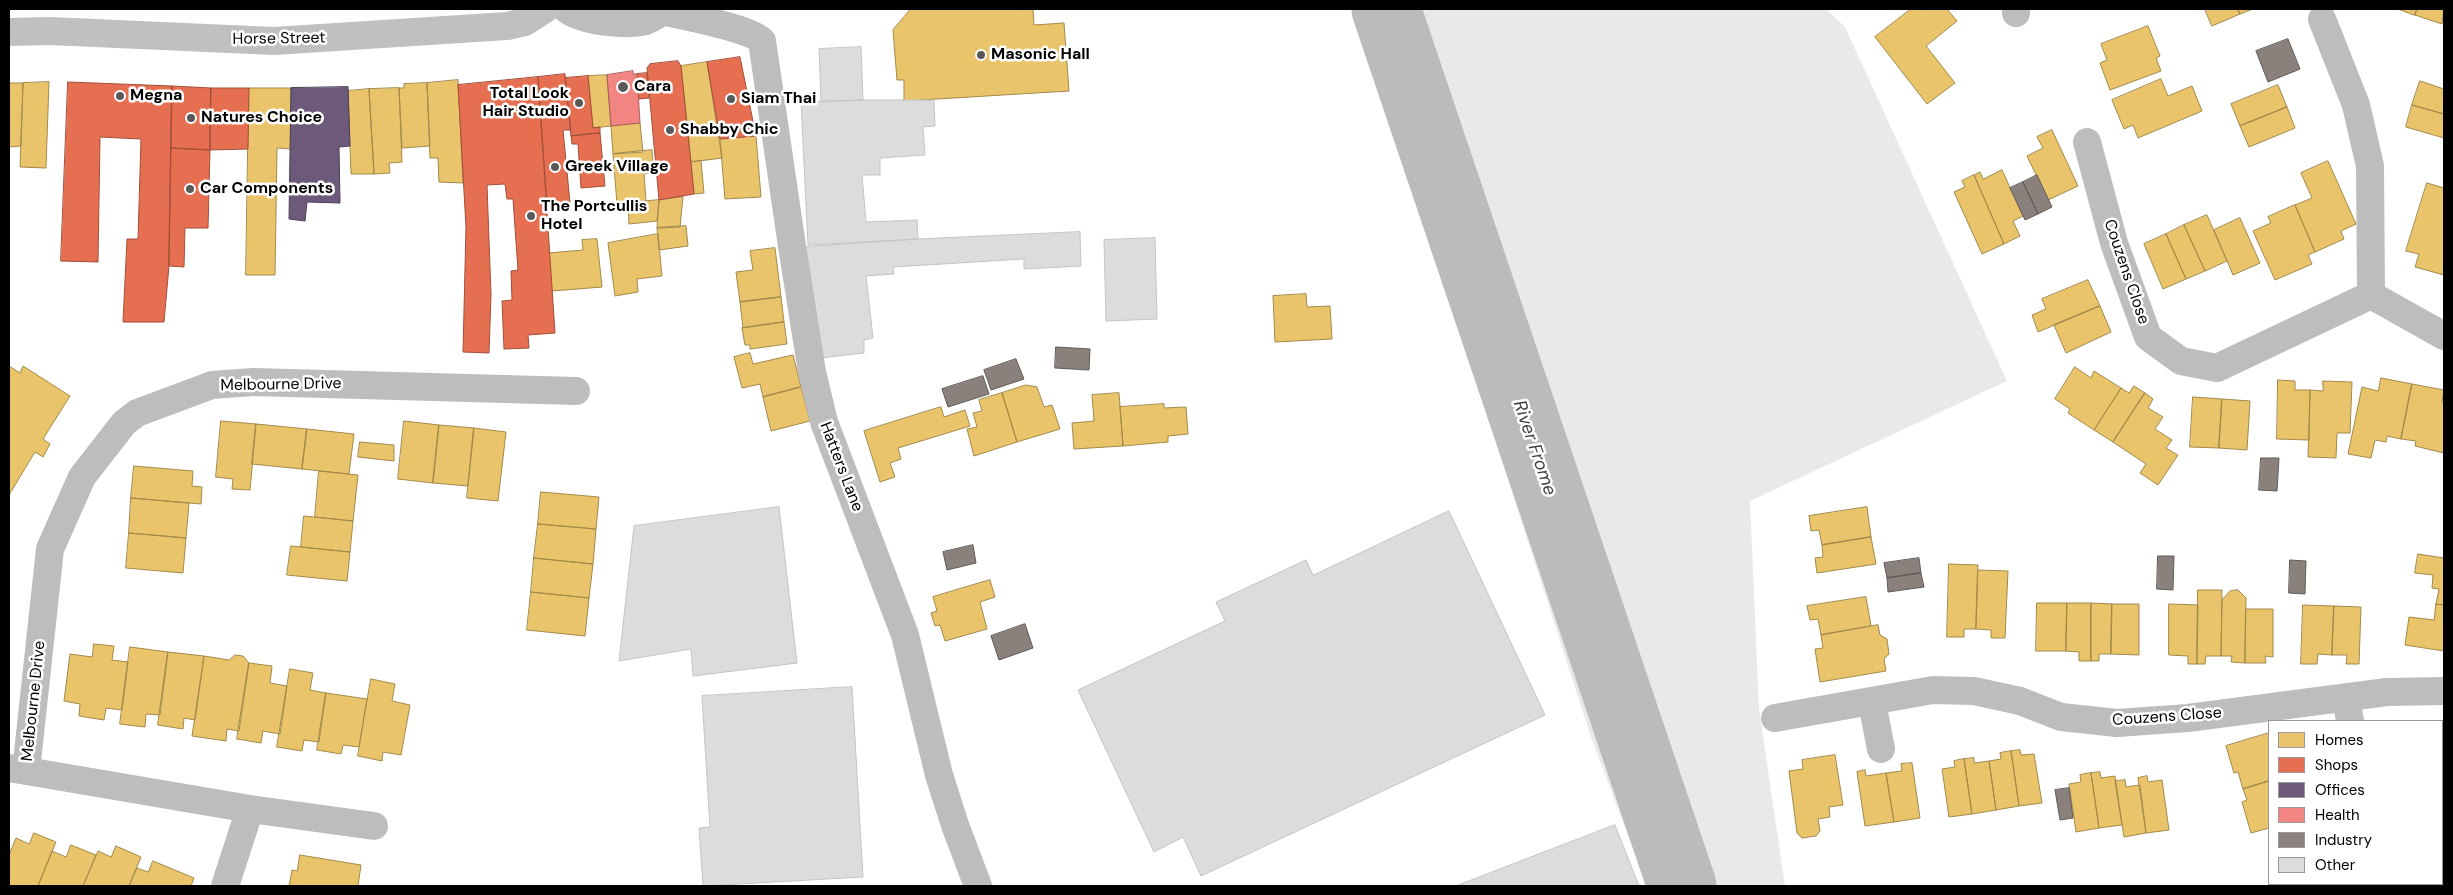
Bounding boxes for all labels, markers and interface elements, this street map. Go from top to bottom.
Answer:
street label: Horse Street [232,29,326,49]
place label: Masonic Hall [991,45,1090,65]
marker: Masonic Hall [975,49,987,61]
place label: Cara [634,77,671,97]
marker: Cara [616,80,630,94]
place label: Total Look Hair Studio [482,84,569,122]
place label: Megna [130,86,182,106]
place label: Siam Thai [741,89,816,109]
marker: Megna [114,90,126,102]
marker: Siam Thai [725,93,737,105]
marker: Total Look Hair Studio [573,97,585,109]
place label: Natures Choice [201,108,322,128]
marker: Natures Choice [185,112,197,124]
place label: Shabby Chic [680,120,778,140]
marker: Shabby Chic [664,124,676,136]
place label: Greek Village [565,157,669,177]
marker: Greek Village [549,161,561,173]
place label: Car Components [200,179,333,199]
marker: Car Components [184,183,196,195]
place label: The Portcullis Hotel [541,197,647,235]
marker: The Portcullis Hotel [525,210,537,222]
street label: Couzens Close [2099,217,2153,327]
street label: Melbourne Drive [220,374,342,396]
water label: River Frome [1508,398,1560,498]
street label: Hatters Lane [815,419,867,515]
street label: Melbourne Drive [18,640,50,762]
street label: Couzens Close [2112,704,2222,730]
legend [2268,720,2443,885]
text: Homes [2315,730,2364,750]
text: Shops [2315,755,2358,775]
text: Offices [2315,780,2365,800]
text: Health [2315,805,2360,825]
text: Industry [2315,830,2372,850]
text: Other [2315,855,2355,875]

